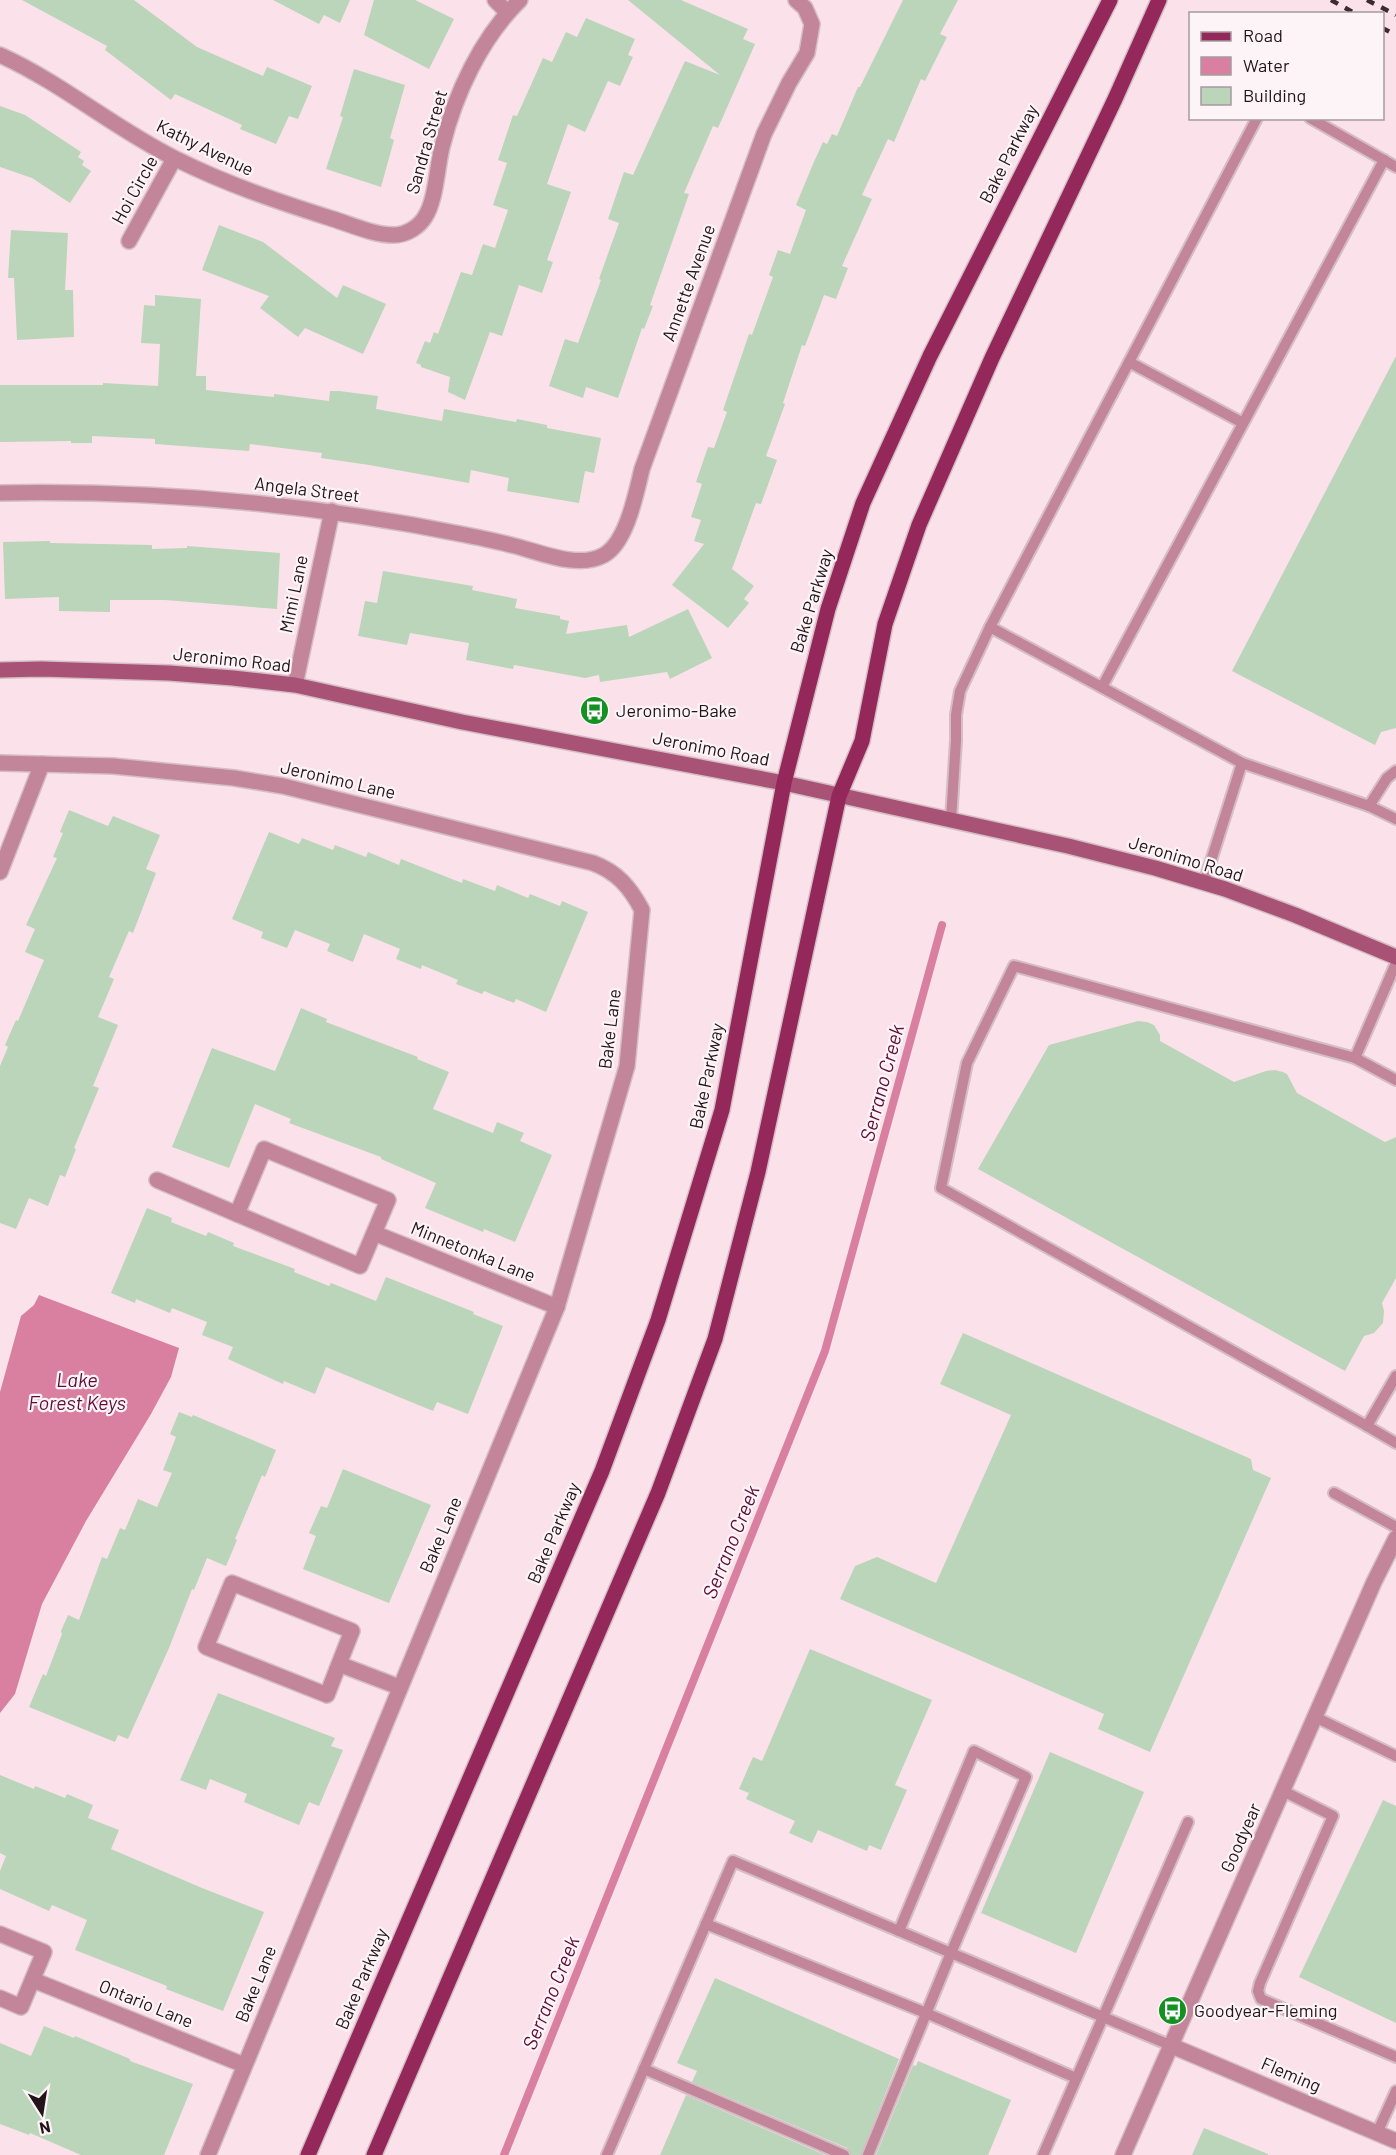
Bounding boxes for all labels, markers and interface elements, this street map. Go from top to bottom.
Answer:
legend [1189,12,1384,120]
text: Road [1243,24,1283,46]
text: Water [1243,54,1290,76]
text: Building [1243,84,1306,106]
street label: Sandra Street [401,87,451,196]
street label: Bake Parkway [974,101,1042,207]
street label: Kathy Avenue [153,114,258,180]
street label: Hoi Circle [106,151,162,228]
street label: Annette Avenue [657,221,719,344]
street label: Angela Street [253,472,361,506]
street label: Bake Parkway [785,546,837,655]
street label: Mimi Lane [274,553,312,635]
street label: Jeronimo Road [172,642,292,676]
bus stop icon: Jeronimo-Bake [579,695,611,727]
place label: Jeronimo-Bake [616,699,737,721]
street label: Jeronimo Road [651,726,771,770]
street label: Jeronimo Lane [279,755,398,803]
street label: Jeronimo Road [1126,830,1246,886]
street label: Bake Lane [593,987,625,1070]
street label: Bake Parkway [684,1021,728,1131]
water label: Serrano Creek [854,1021,908,1144]
street label: Minnetonka Lane [408,1216,539,1286]
water label: Lake Forest Keys [28,1367,126,1414]
street label: Bake Parkway [522,1479,584,1587]
water label: Serrano Creek [696,1481,764,1602]
street label: Bake Lane [414,1493,466,1576]
street label: Goodyear [1215,1799,1265,1876]
street label: Bake Parkway [330,1925,392,2033]
water label: Serrano Creek [516,1932,584,2053]
street label: Bake Lane [230,1942,280,2025]
street label: Ontario Lane [96,1974,197,2032]
bus stop icon: Goodyear-Fleming [1157,1995,1189,2027]
place label: Goodyear-Fleming [1194,1999,1337,2021]
street label: Fleming [1258,2052,1325,2096]
north arrow [12,2083,72,2143]
text: N [38,2118,52,2139]

